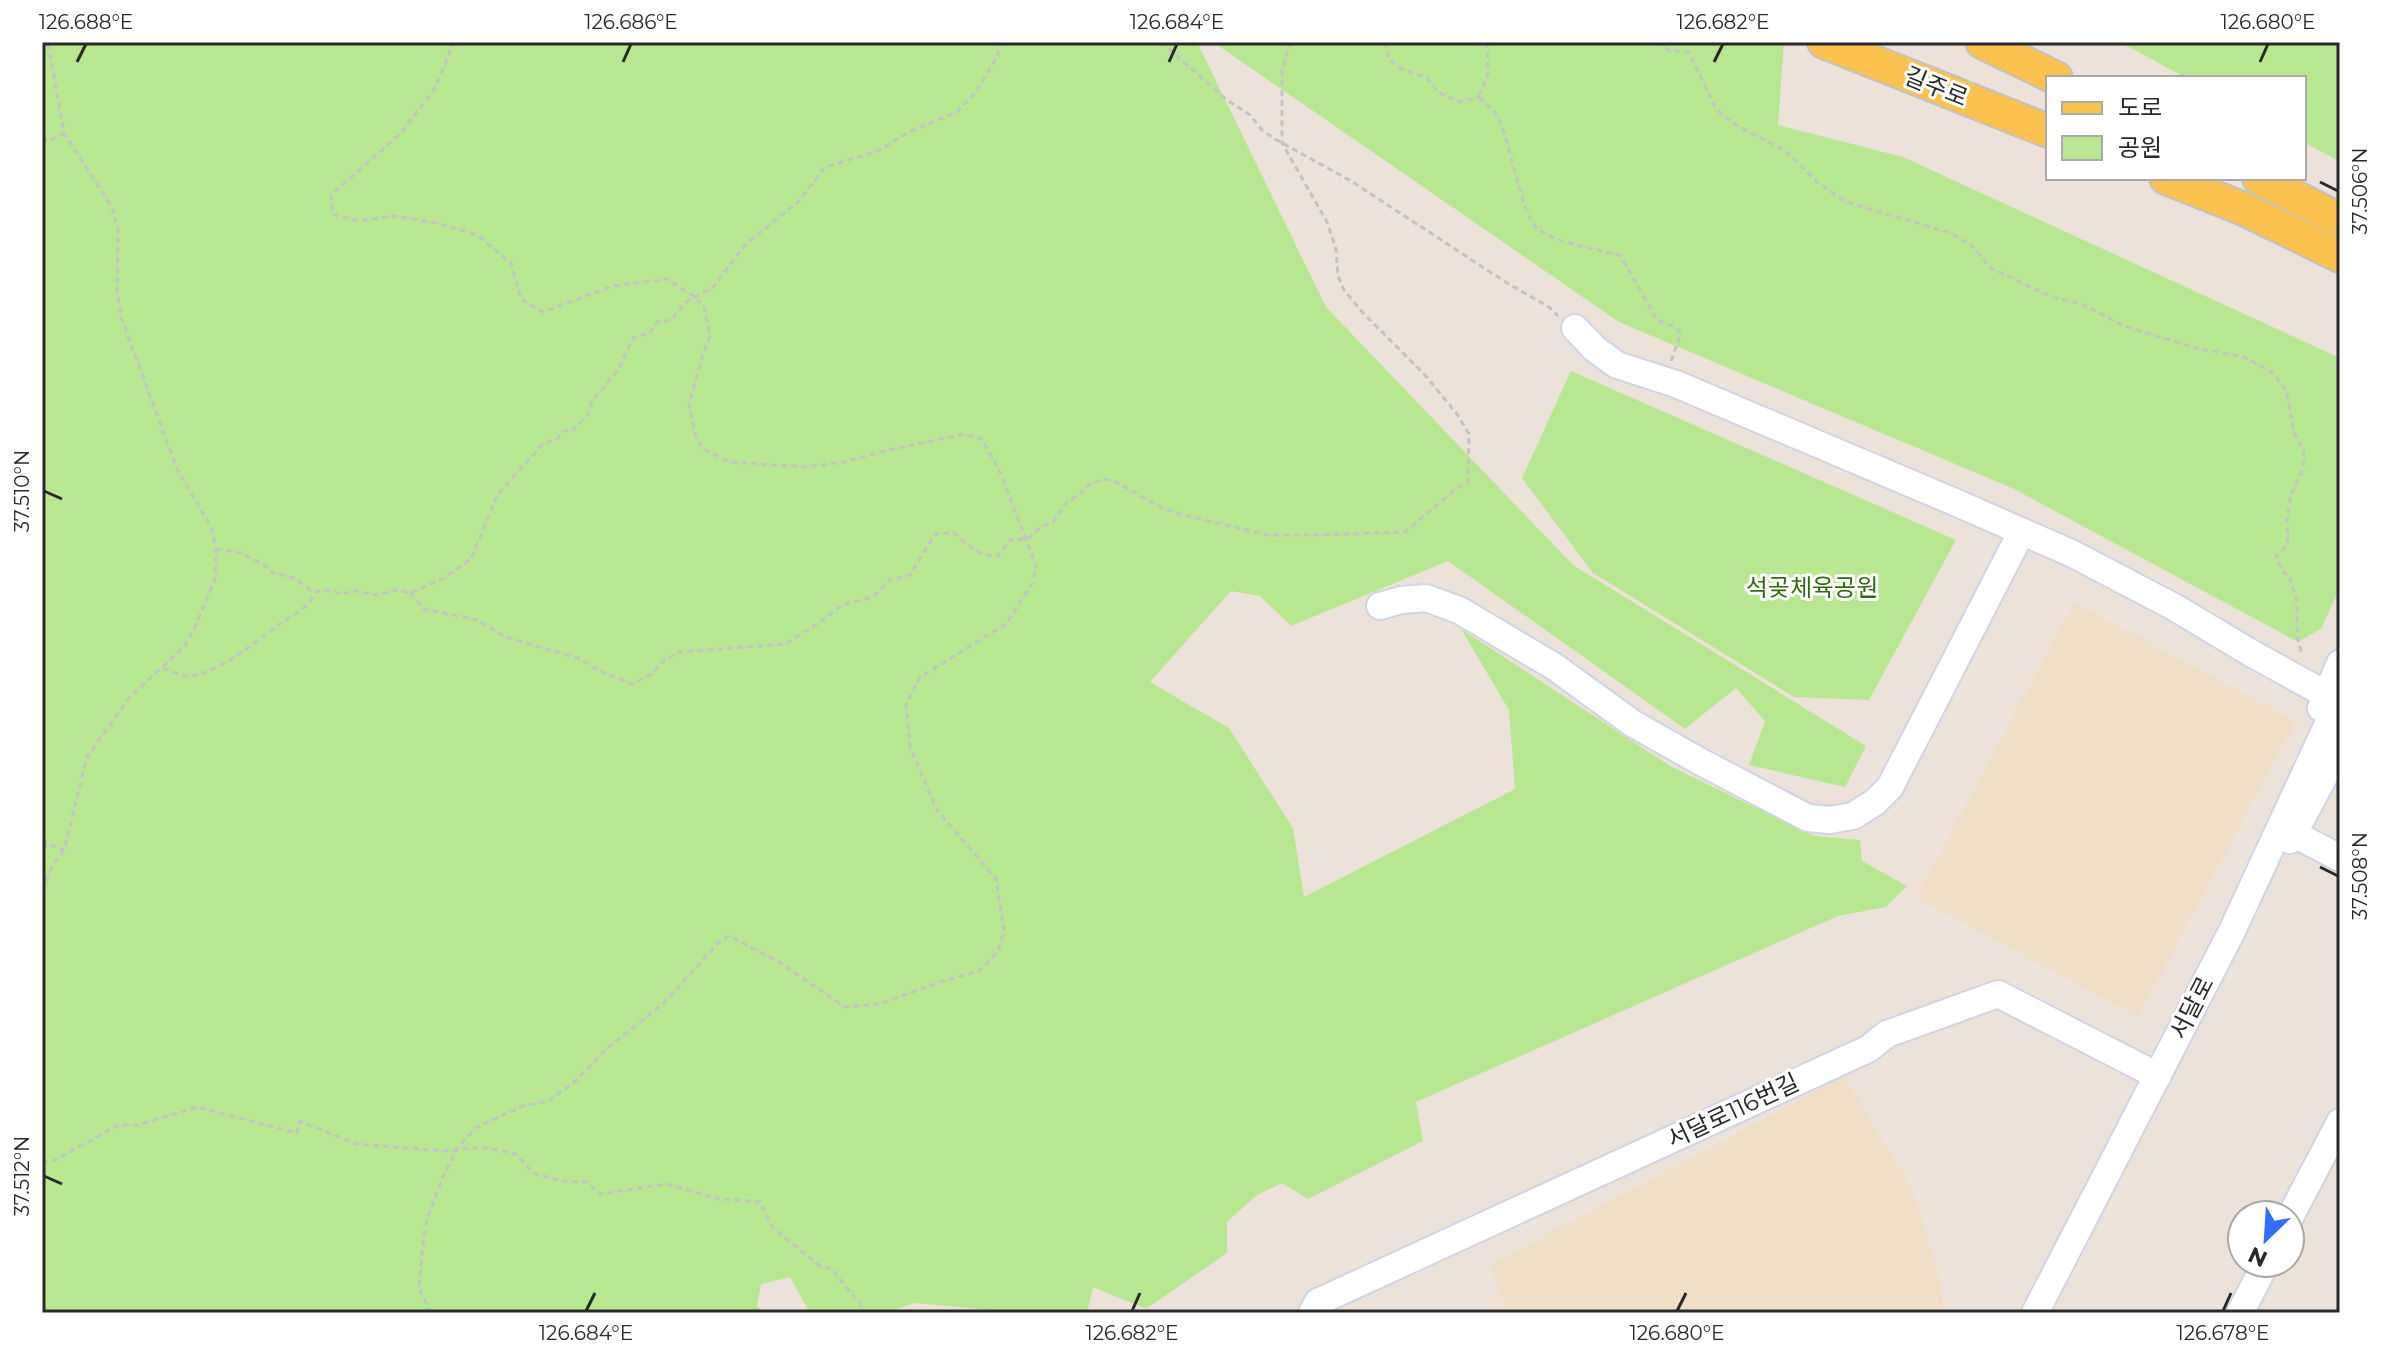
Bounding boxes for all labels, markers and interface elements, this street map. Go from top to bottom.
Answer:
text: 126.688°E [39,10,133,34]
text: 126.686°E [584,10,678,34]
text: 126.684°E [1130,10,1224,34]
text: 126.682°E [1677,10,1770,34]
text: 126.680°E [2221,10,2315,34]
street label: 길주로 [1900,61,1972,112]
legend [2046,76,2306,180]
text: 도로 [2118,93,2162,122]
text: 공원 [2118,133,2162,162]
text: 37.506°N [2348,148,2372,234]
text: 37.510°N [10,450,34,532]
park label: 석곶체육공원 [1746,573,1878,602]
text: 37.508°N [2348,832,2372,920]
street label: 서달로 [2164,972,2220,1044]
street label: 서달로116번길 [1662,1067,1803,1154]
text: 37.512°N [10,1136,34,1216]
north arrow [2226,1199,2306,1279]
text: N [2244,1241,2272,1273]
text: 126.684°E [539,1321,633,1345]
text: 126.682°E [1086,1321,1179,1345]
text: 126.680°E [1630,1321,1724,1345]
text: 126.678°E [2177,1321,2269,1345]

